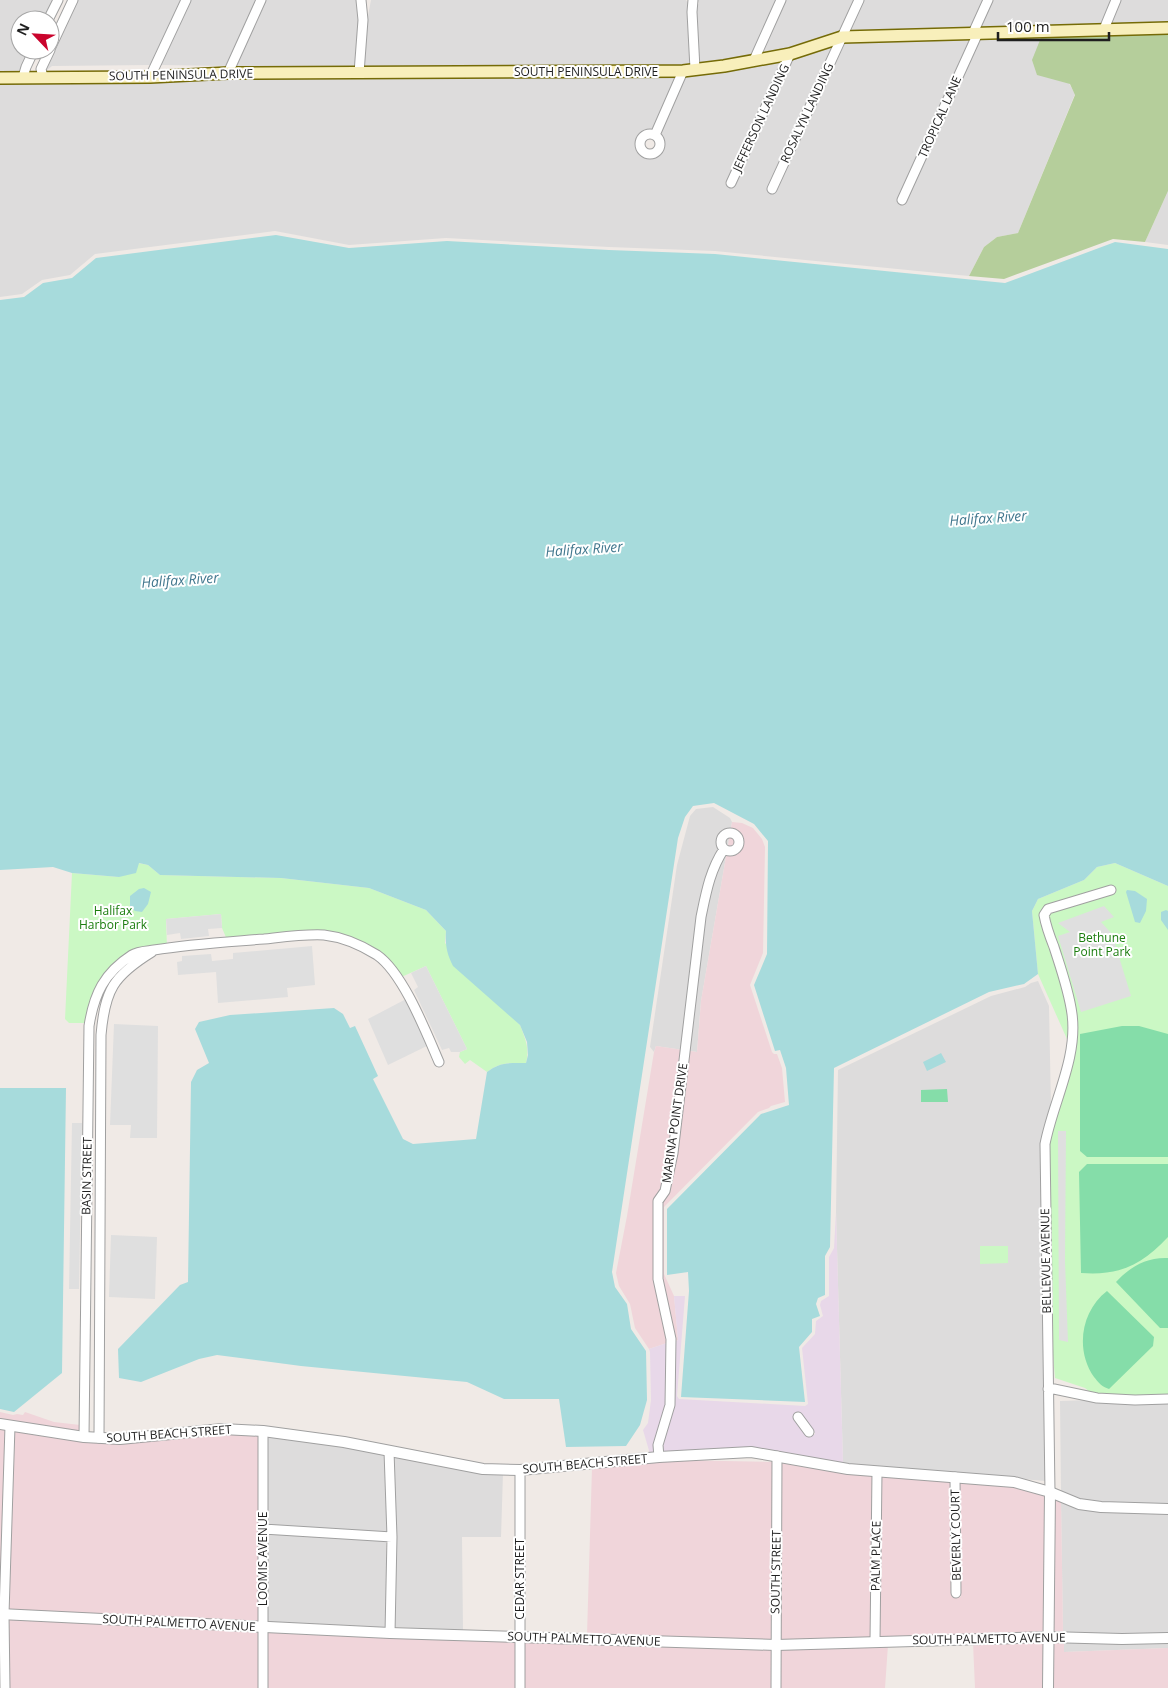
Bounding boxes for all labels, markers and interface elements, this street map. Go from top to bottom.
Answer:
north arrow [10,10,60,60]
scale bar [998,10,1109,42]
text: 100 m [1006,16,1050,36]
text: N [12,20,34,38]
street label: ROSALYN LANDING [776,60,837,166]
street label: JEFFERSON LANDING [728,61,793,175]
street label: SOUTH PENINSULA DRIVE [514,63,658,80]
street label: SOUTH PENINSULA DRIVE [109,65,253,84]
street label: TROPICAL LANE [914,73,965,160]
water label: Halifax River [949,505,1028,530]
water label: Halifax River [545,536,624,561]
water label: Halifax River [141,567,220,592]
park label: Halifax Harbor Park [79,902,148,933]
park label: Bethune Point Park [1073,929,1131,960]
street label: MARINA POINT DRIVE [658,1062,691,1184]
street label: BASIN STREET [77,1136,96,1215]
street label: BELLEVUE AVENUE [1036,1208,1055,1314]
street label: SOUTH BEACH STREET [106,1421,232,1446]
street label: SOUTH BEACH STREET [522,1450,649,1477]
street label: BEVERLY COURT [946,1489,965,1581]
street label: LOOMIS AVENUE [254,1512,271,1606]
street label: PALM PLACE [866,1521,885,1591]
street label: SOUTH STREET [766,1530,785,1614]
street label: CEDAR STREET [511,1538,528,1620]
street label: SOUTH PALMETTO AVENUE [102,1610,256,1635]
street label: SOUTH PALMETTO AVENUE [507,1627,661,1650]
street label: SOUTH PALMETTO AVENUE [912,1629,1066,1648]

